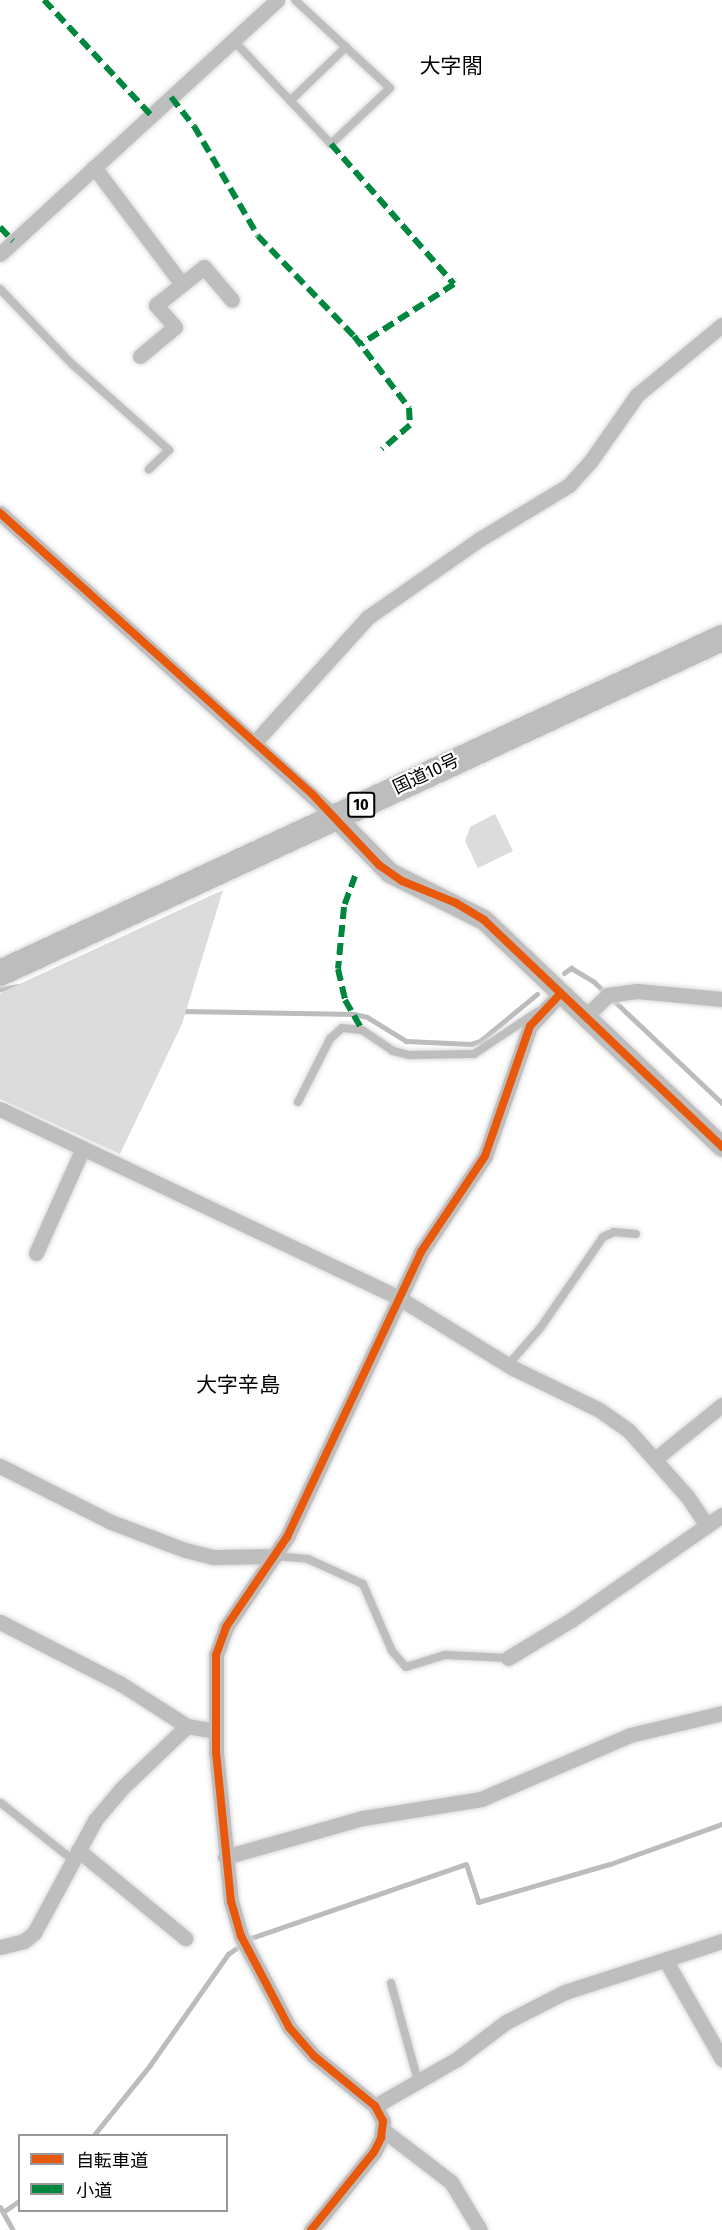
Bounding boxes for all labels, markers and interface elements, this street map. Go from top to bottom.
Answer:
district label: 大字閤 [420,53,482,79]
street label: 国道10号 [390,749,462,799]
road number: 10 [346,792,376,818]
district label: 大字辛島 [196,1372,280,1398]
legend [18,2134,228,2212]
text: 自転車道 [76,2150,148,2172]
text: 小道 [76,2180,112,2202]

